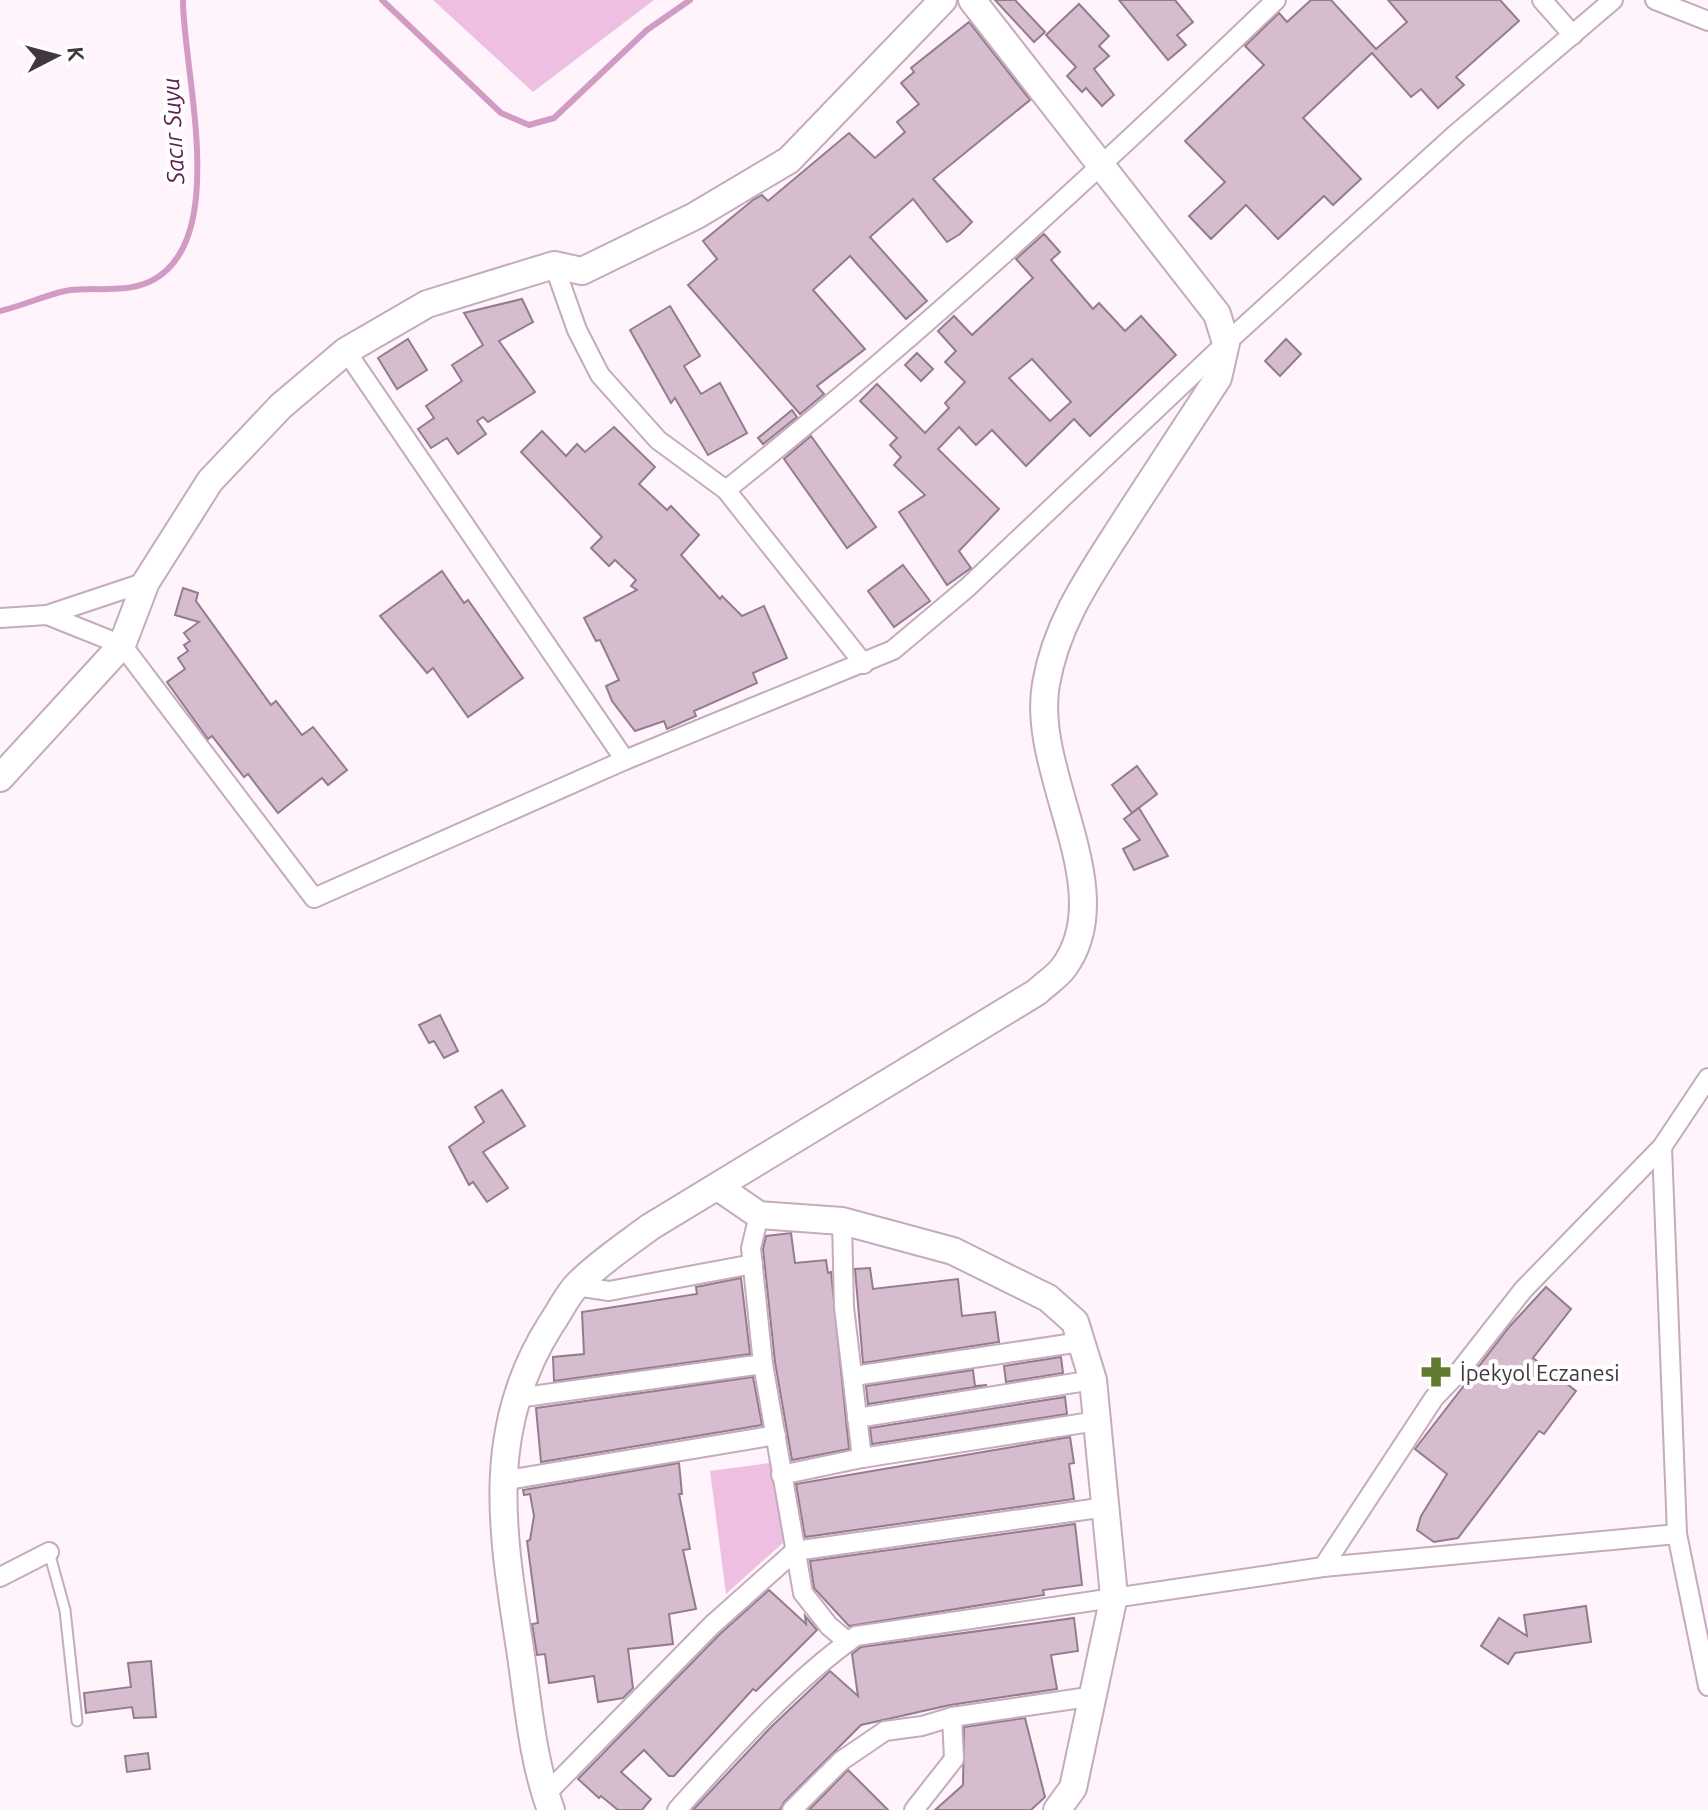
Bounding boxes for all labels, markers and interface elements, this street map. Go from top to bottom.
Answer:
north arrow [16,16,96,96]
text: K [63,45,90,63]
water label: Sacır Suyu [157,77,189,186]
pharmacy icon: İpekyol Eczanesi [1419,1355,1453,1389]
place label: İpekyol Eczanesi [1460,1360,1620,1385]

